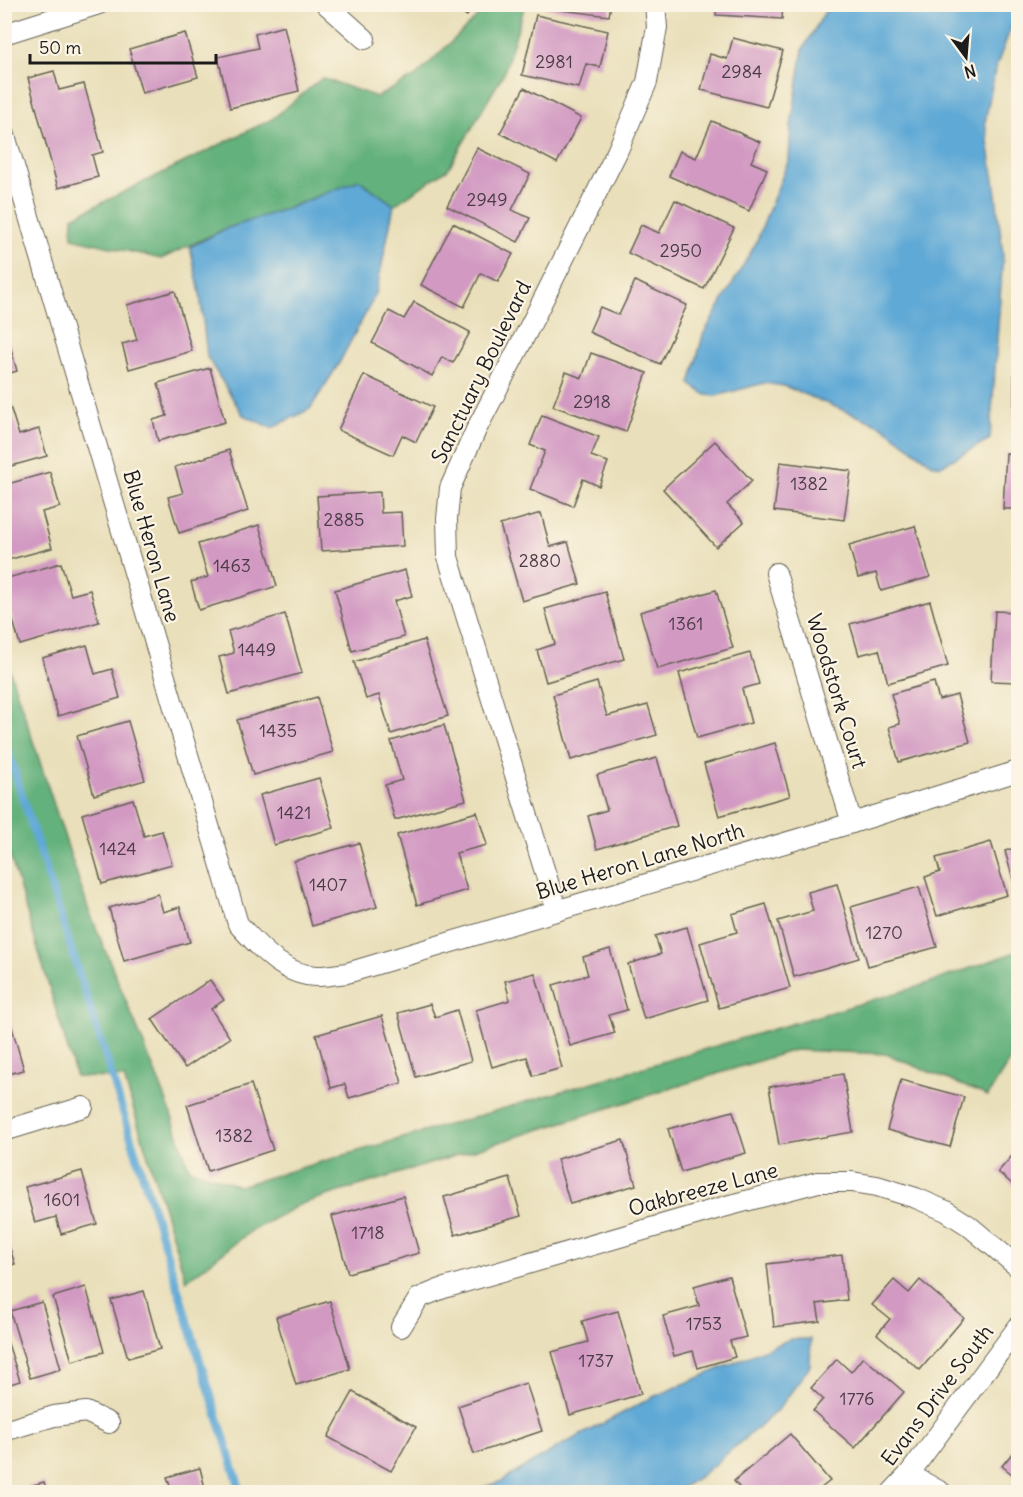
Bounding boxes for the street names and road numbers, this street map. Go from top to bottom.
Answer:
street label: Sanctuary Boulevard [425,276,537,468]
street label: Blue Heron Lane [117,467,187,625]
street label: Woodstork Court [801,610,873,772]
street label: Blue Heron Lane North [533,816,747,906]
street label: Oakbreeze Lane [625,1156,781,1222]
street label: Evans Drive South [875,1319,999,1471]

